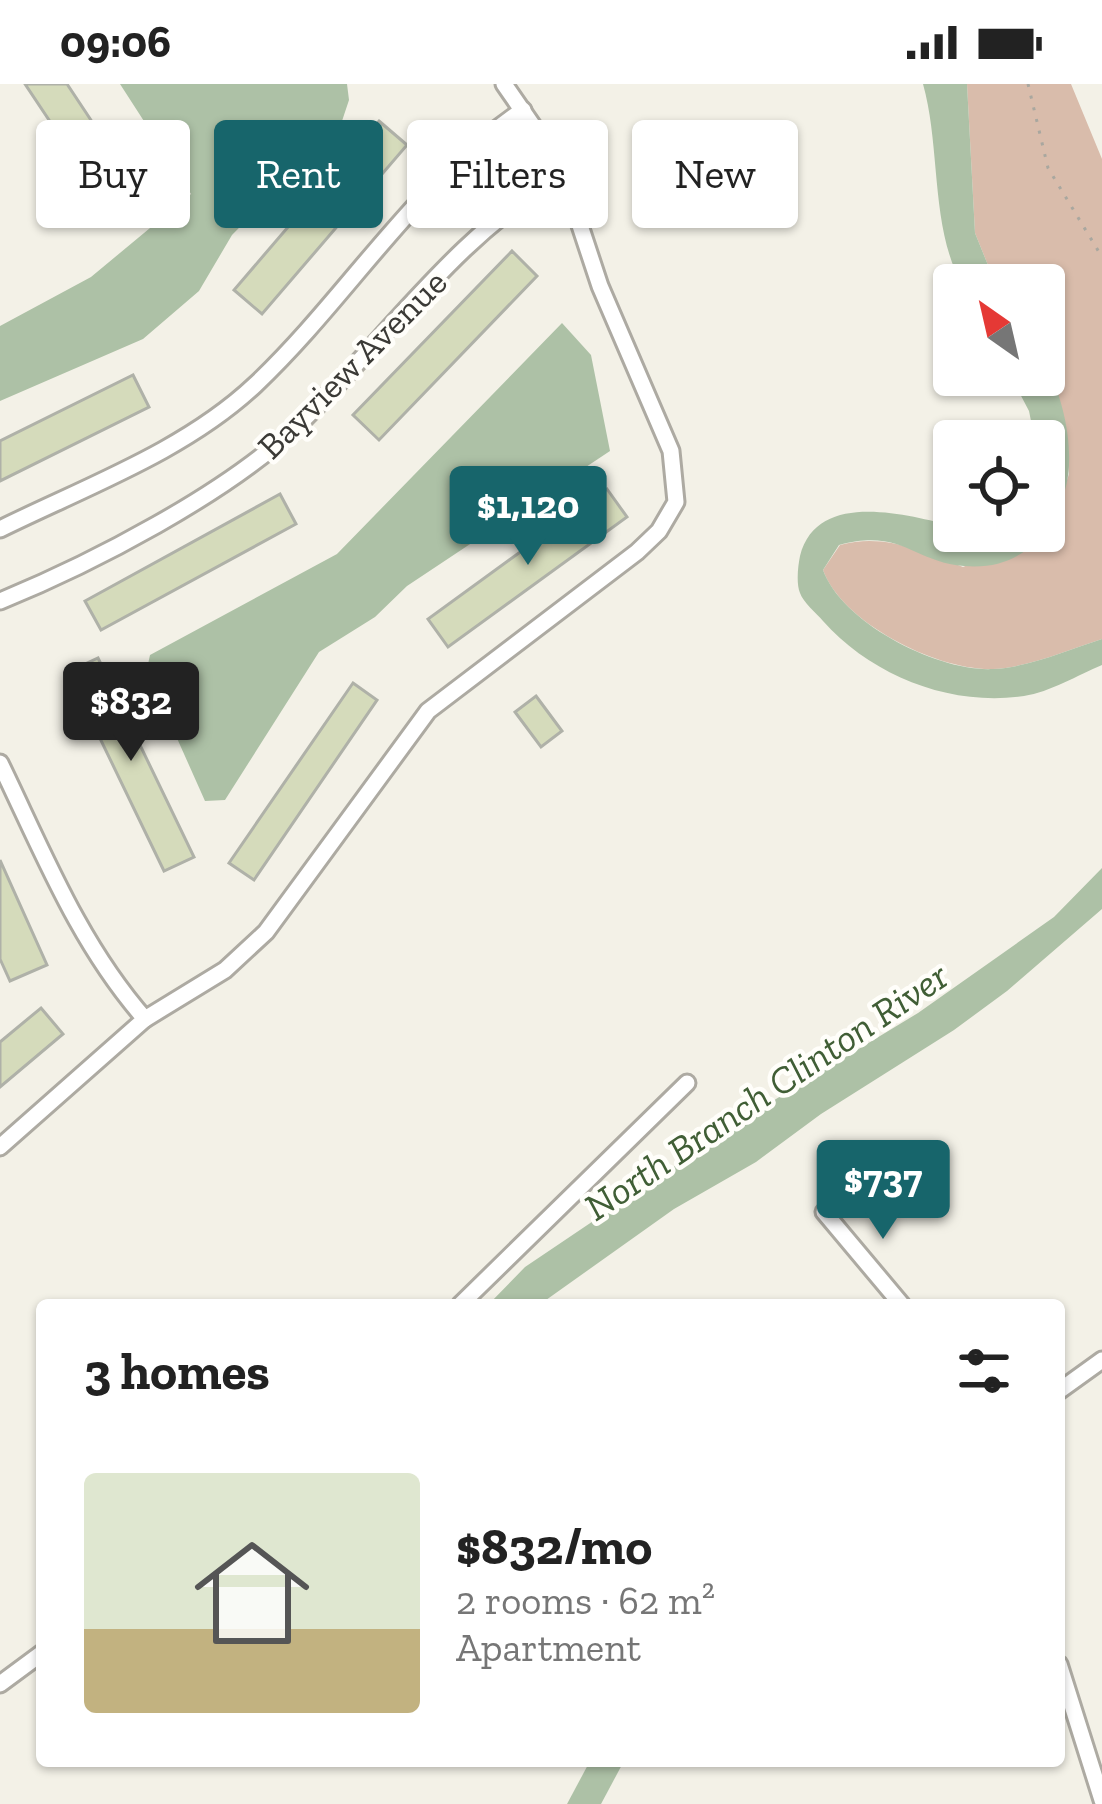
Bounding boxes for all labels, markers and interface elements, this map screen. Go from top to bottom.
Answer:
text: 09:06 [60,15,171,69]
chip: Buy [36,120,190,228]
chip: Rent [214,120,383,228]
chip: Filters [407,120,608,228]
chip: New [632,120,798,228]
street label: Bayview Avenue [249,261,455,467]
north arrow [933,264,1065,396]
map controls [933,264,1065,552]
button: locate [933,420,1065,552]
pin: $1,120 [430,466,626,568]
text: $1,120 [477,481,579,528]
pin: $832 [60,662,202,764]
text: $832 [90,677,172,724]
water label: North Branch Clinton River [575,951,957,1230]
pin: $737 [812,1140,954,1242]
text: $737 [844,1155,922,1202]
icon: filters [951,1338,1017,1404]
text: 3 homes [84,1341,270,1402]
text: $832/mo [456,1516,652,1577]
icon: home [180,1521,324,1665]
text: 2 rooms · 62 m² [456,1577,715,1624]
text: Apartment [456,1624,641,1671]

